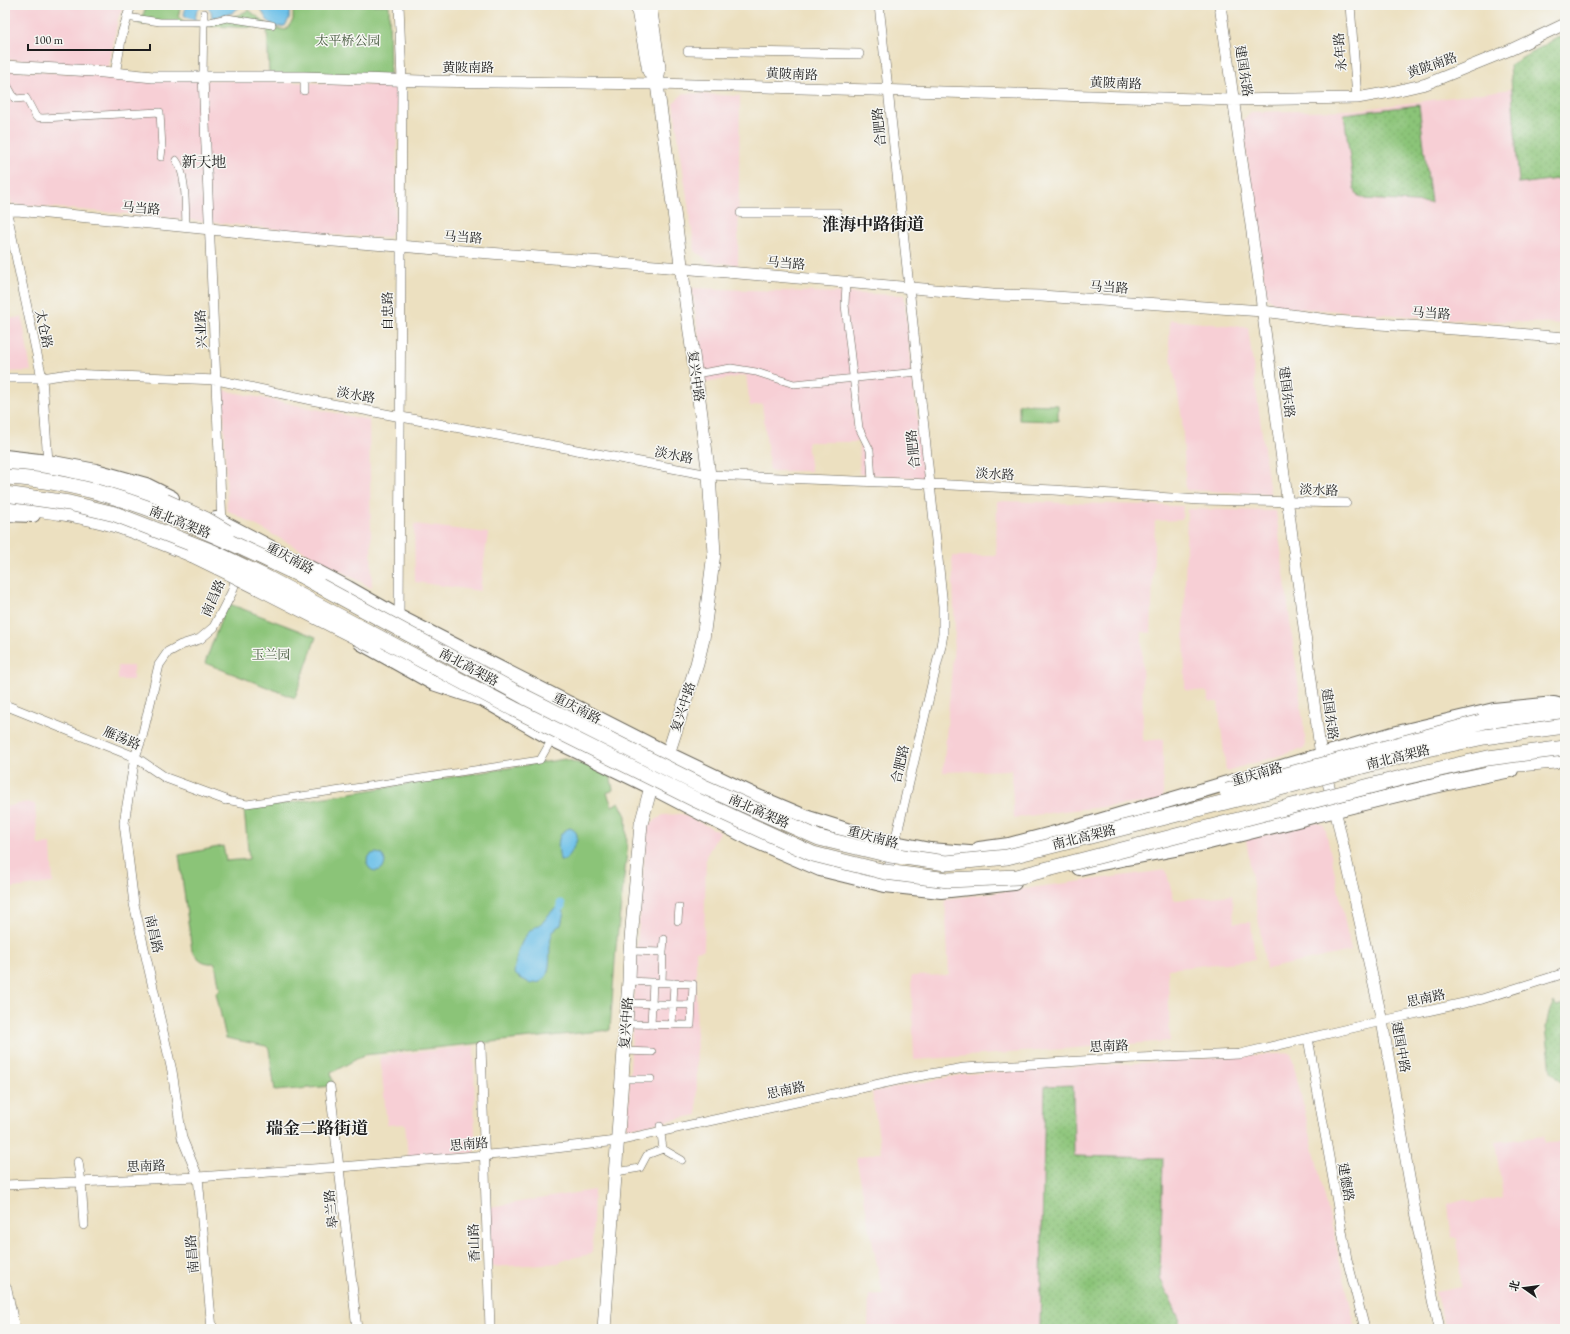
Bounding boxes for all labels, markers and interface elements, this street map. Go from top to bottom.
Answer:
scale bar [28,26,150,52]
text: 100 m [34,32,64,48]
park label: 太平桥公园 [315,32,381,49]
street label: 永年路 [1330,32,1350,72]
street label: 建国东路 [1232,44,1256,98]
street label: 黄陂南路 [1405,48,1459,82]
street label: 黄陂南路 [442,59,494,76]
street label: 黄陂南路 [766,65,818,83]
street label: 黄陂南路 [1090,74,1142,92]
street label: 合肥路 [869,107,889,147]
district label: 新天地 [181,152,227,171]
street label: 马当路 [121,198,161,218]
district label: 淮海中路街道 [822,213,924,235]
street label: 马当路 [443,227,483,247]
street label: 马当路 [766,253,806,273]
street label: 马当路 [1089,277,1129,297]
street label: 自忠路 [379,291,396,331]
street label: 马当路 [1411,303,1451,323]
street label: 太仓路 [32,308,56,350]
street label: 兴业路 [191,309,211,349]
street label: 复兴中路 [684,349,708,403]
street label: 建国东路 [1275,365,1299,419]
street label: 淡水路 [335,383,377,407]
street label: 合肥路 [903,429,923,469]
street label: 淡水路 [653,443,695,467]
street label: 淡水路 [975,464,1015,484]
street label: 淡水路 [1299,481,1339,499]
street label: 南北高架路 [147,502,213,542]
street label: 重庆南路 [263,538,317,578]
street label: 南昌路 [197,577,229,619]
street label: 南北高架路 [436,644,502,690]
park label: 玉兰园 [251,646,291,663]
street label: 复兴中路 [667,680,699,734]
street label: 建国东路 [1318,687,1342,741]
street label: 重庆南路 [550,689,604,727]
street label: 雁荡路 [101,723,143,753]
street label: 南北高架路 [1364,741,1432,773]
street label: 合肥路 [887,743,913,785]
street label: 重庆南路 [1230,759,1284,789]
street label: 南北高架路 [726,790,792,832]
street label: 南北高架路 [1050,821,1118,853]
street label: 重庆南路 [846,822,900,852]
street label: 南昌路 [141,913,167,955]
street label: 思南路 [1405,986,1447,1010]
street label: 复兴中路 [616,996,636,1050]
street label: 建国中路 [1388,1020,1414,1074]
street label: 思南路 [1089,1036,1129,1056]
street label: 思南路 [765,1078,807,1102]
district label: 瑞金二路街道 [266,1117,368,1139]
street label: 思南路 [449,1134,489,1154]
street label: 思南路 [126,1157,166,1175]
street label: 建德路 [1334,1161,1358,1203]
street label: 皋兰路 [321,1189,341,1229]
street label: 香山路 [465,1223,483,1263]
street label: 南昌路 [182,1234,202,1274]
north arrow [1504,1268,1544,1308]
text: 北 [1506,1279,1522,1293]

